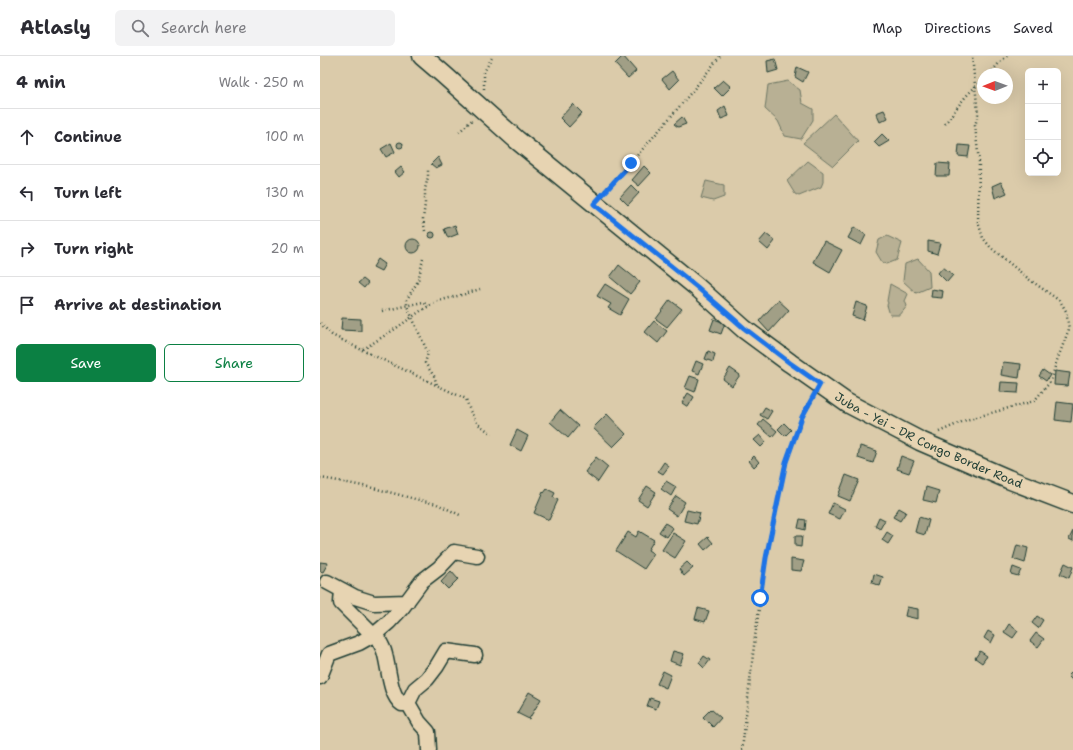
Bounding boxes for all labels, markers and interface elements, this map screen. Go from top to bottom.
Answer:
search box [115,10,395,46]
text: Atlasly [20,15,91,40]
icon: search [129,17,151,39]
text: Search here [161,18,247,38]
text: Map [873,19,903,37]
text: Directions [925,19,991,37]
text: Saved [1013,19,1053,37]
north arrow [977,68,1013,104]
map controls [1025,68,1061,176]
button: + [1025,68,1061,104]
text: 4 min [16,71,66,93]
text: Walk · 250 m [219,74,304,91]
button: − [1025,104,1061,140]
icon: ahead [16,126,38,148]
text: Continue [54,127,122,147]
text: 100 m [265,128,304,145]
button: locate [1025,140,1061,176]
route end [622,154,640,172]
icon: left [16,182,38,204]
text: Turn left [54,183,122,203]
text: 130 m [266,184,304,201]
icon: right [16,238,38,260]
text: Turn right [54,239,134,259]
text: 20 m [271,240,304,257]
icon: arrive [16,294,38,316]
text: Arrive at destination [54,295,222,315]
button: Save [16,344,156,382]
button: Share [164,344,304,382]
street label: Juba - Yei - DR Congo Border Road [831,389,1025,492]
route start [751,589,769,607]

